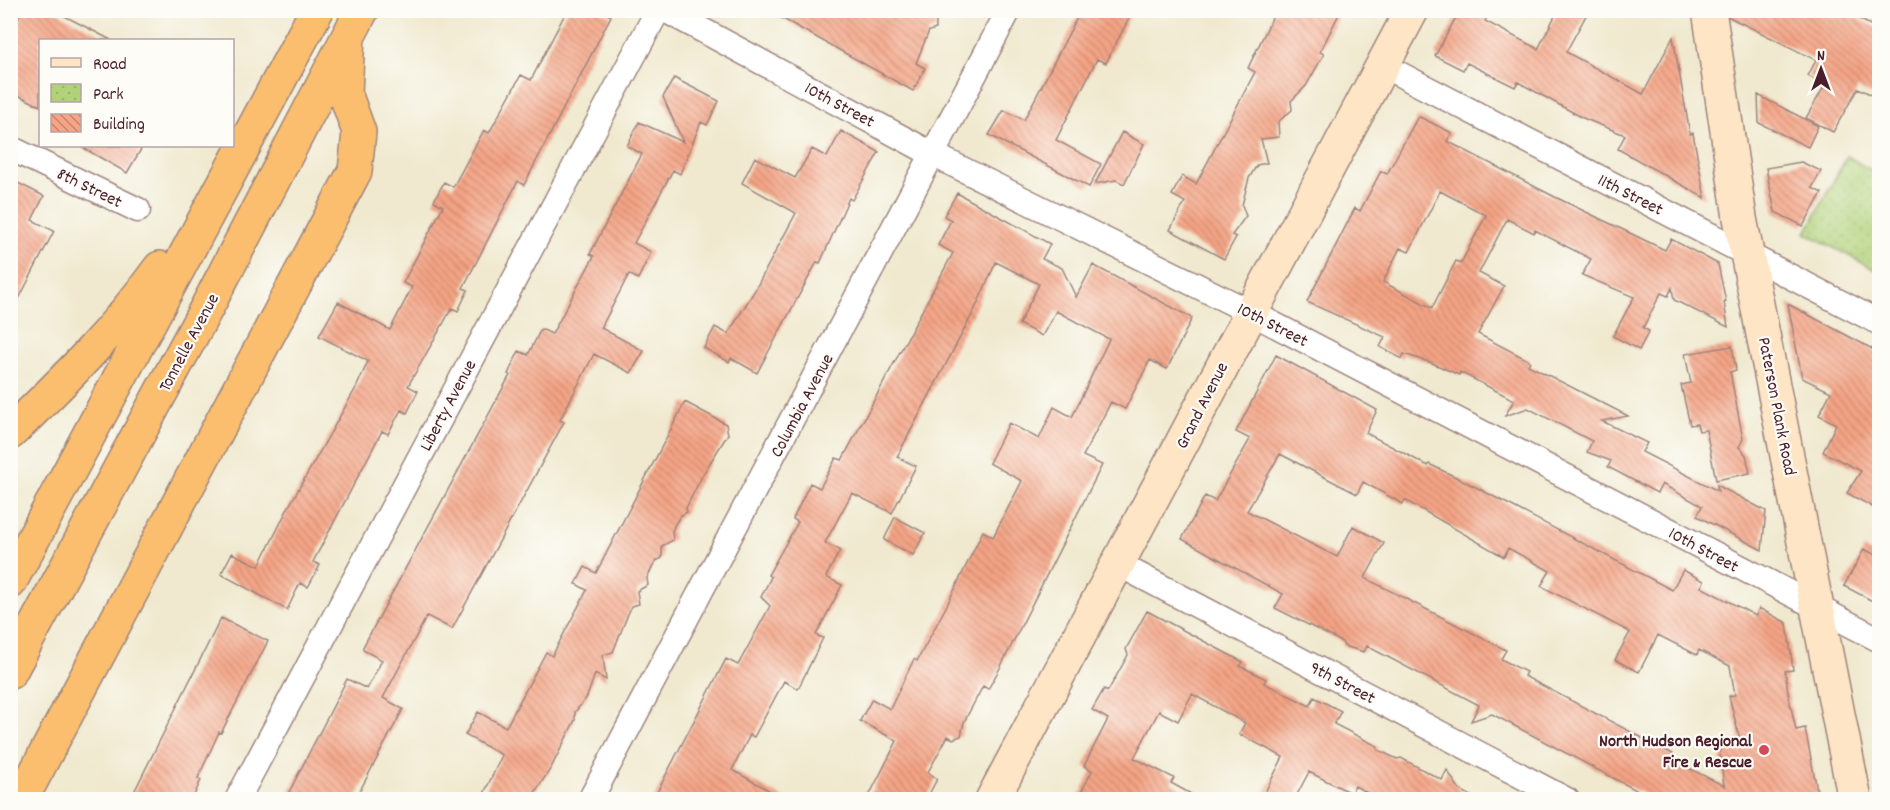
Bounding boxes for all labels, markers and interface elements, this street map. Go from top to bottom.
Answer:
legend [39,39,234,147]
north arrow [1791,39,1851,99]
text: N [1817,45,1825,68]
text: Road [93,53,127,78]
street label: 10th Street [799,77,879,135]
text: Park [93,83,124,108]
text: Building [93,113,145,138]
street label: 8th Street [52,163,126,216]
street label: 11th Street [1593,169,1667,224]
street label: Tonnelle Avenue [154,290,227,397]
street label: 10th Street [1232,298,1312,355]
street label: Paterson Plank Road [1750,335,1801,478]
street label: Columbia Avenue [765,350,841,462]
street label: Liberty Avenue [415,356,484,456]
street label: Grand Avenue [1171,358,1236,454]
street label: 10th Street [1663,522,1743,580]
street label: 9th Street [1305,657,1379,712]
place label: North Hudson Regional Fire & Rescue [1599,730,1753,776]
marker: North Hudson Regional Fire & Rescue [1757,743,1771,757]

